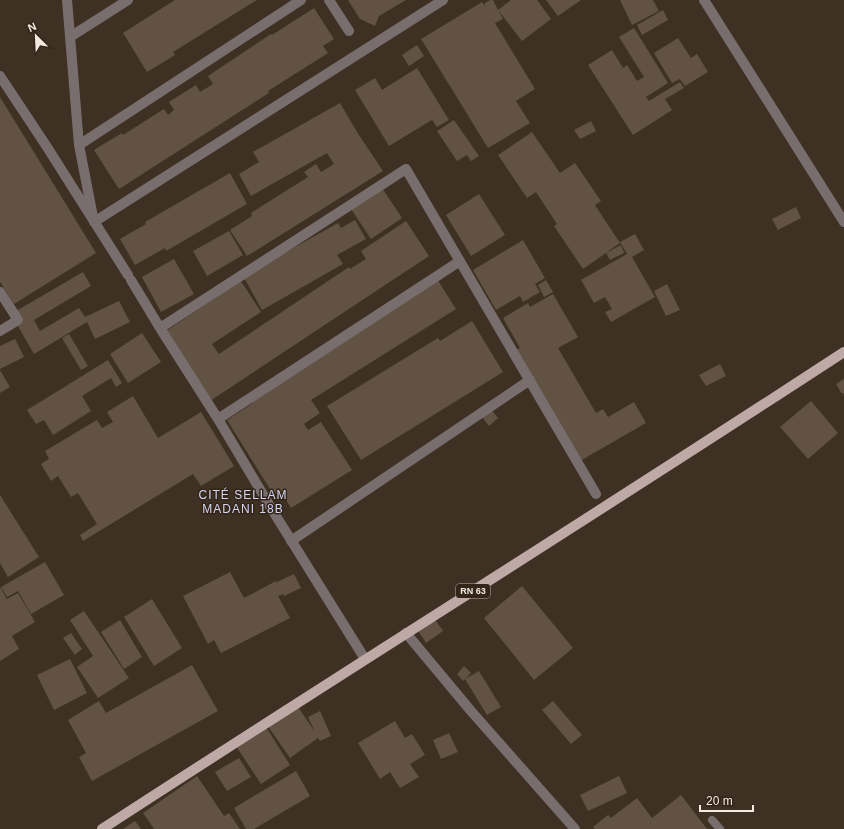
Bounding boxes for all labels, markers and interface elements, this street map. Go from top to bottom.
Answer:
north arrow [16,16,56,56]
text: N [26,20,38,34]
district label: CITÉ SELLAM MADANI 18B [198,487,288,516]
road number: RN 63 [456,584,490,598]
scale bar [700,787,753,813]
text: 20 m [706,794,733,808]

